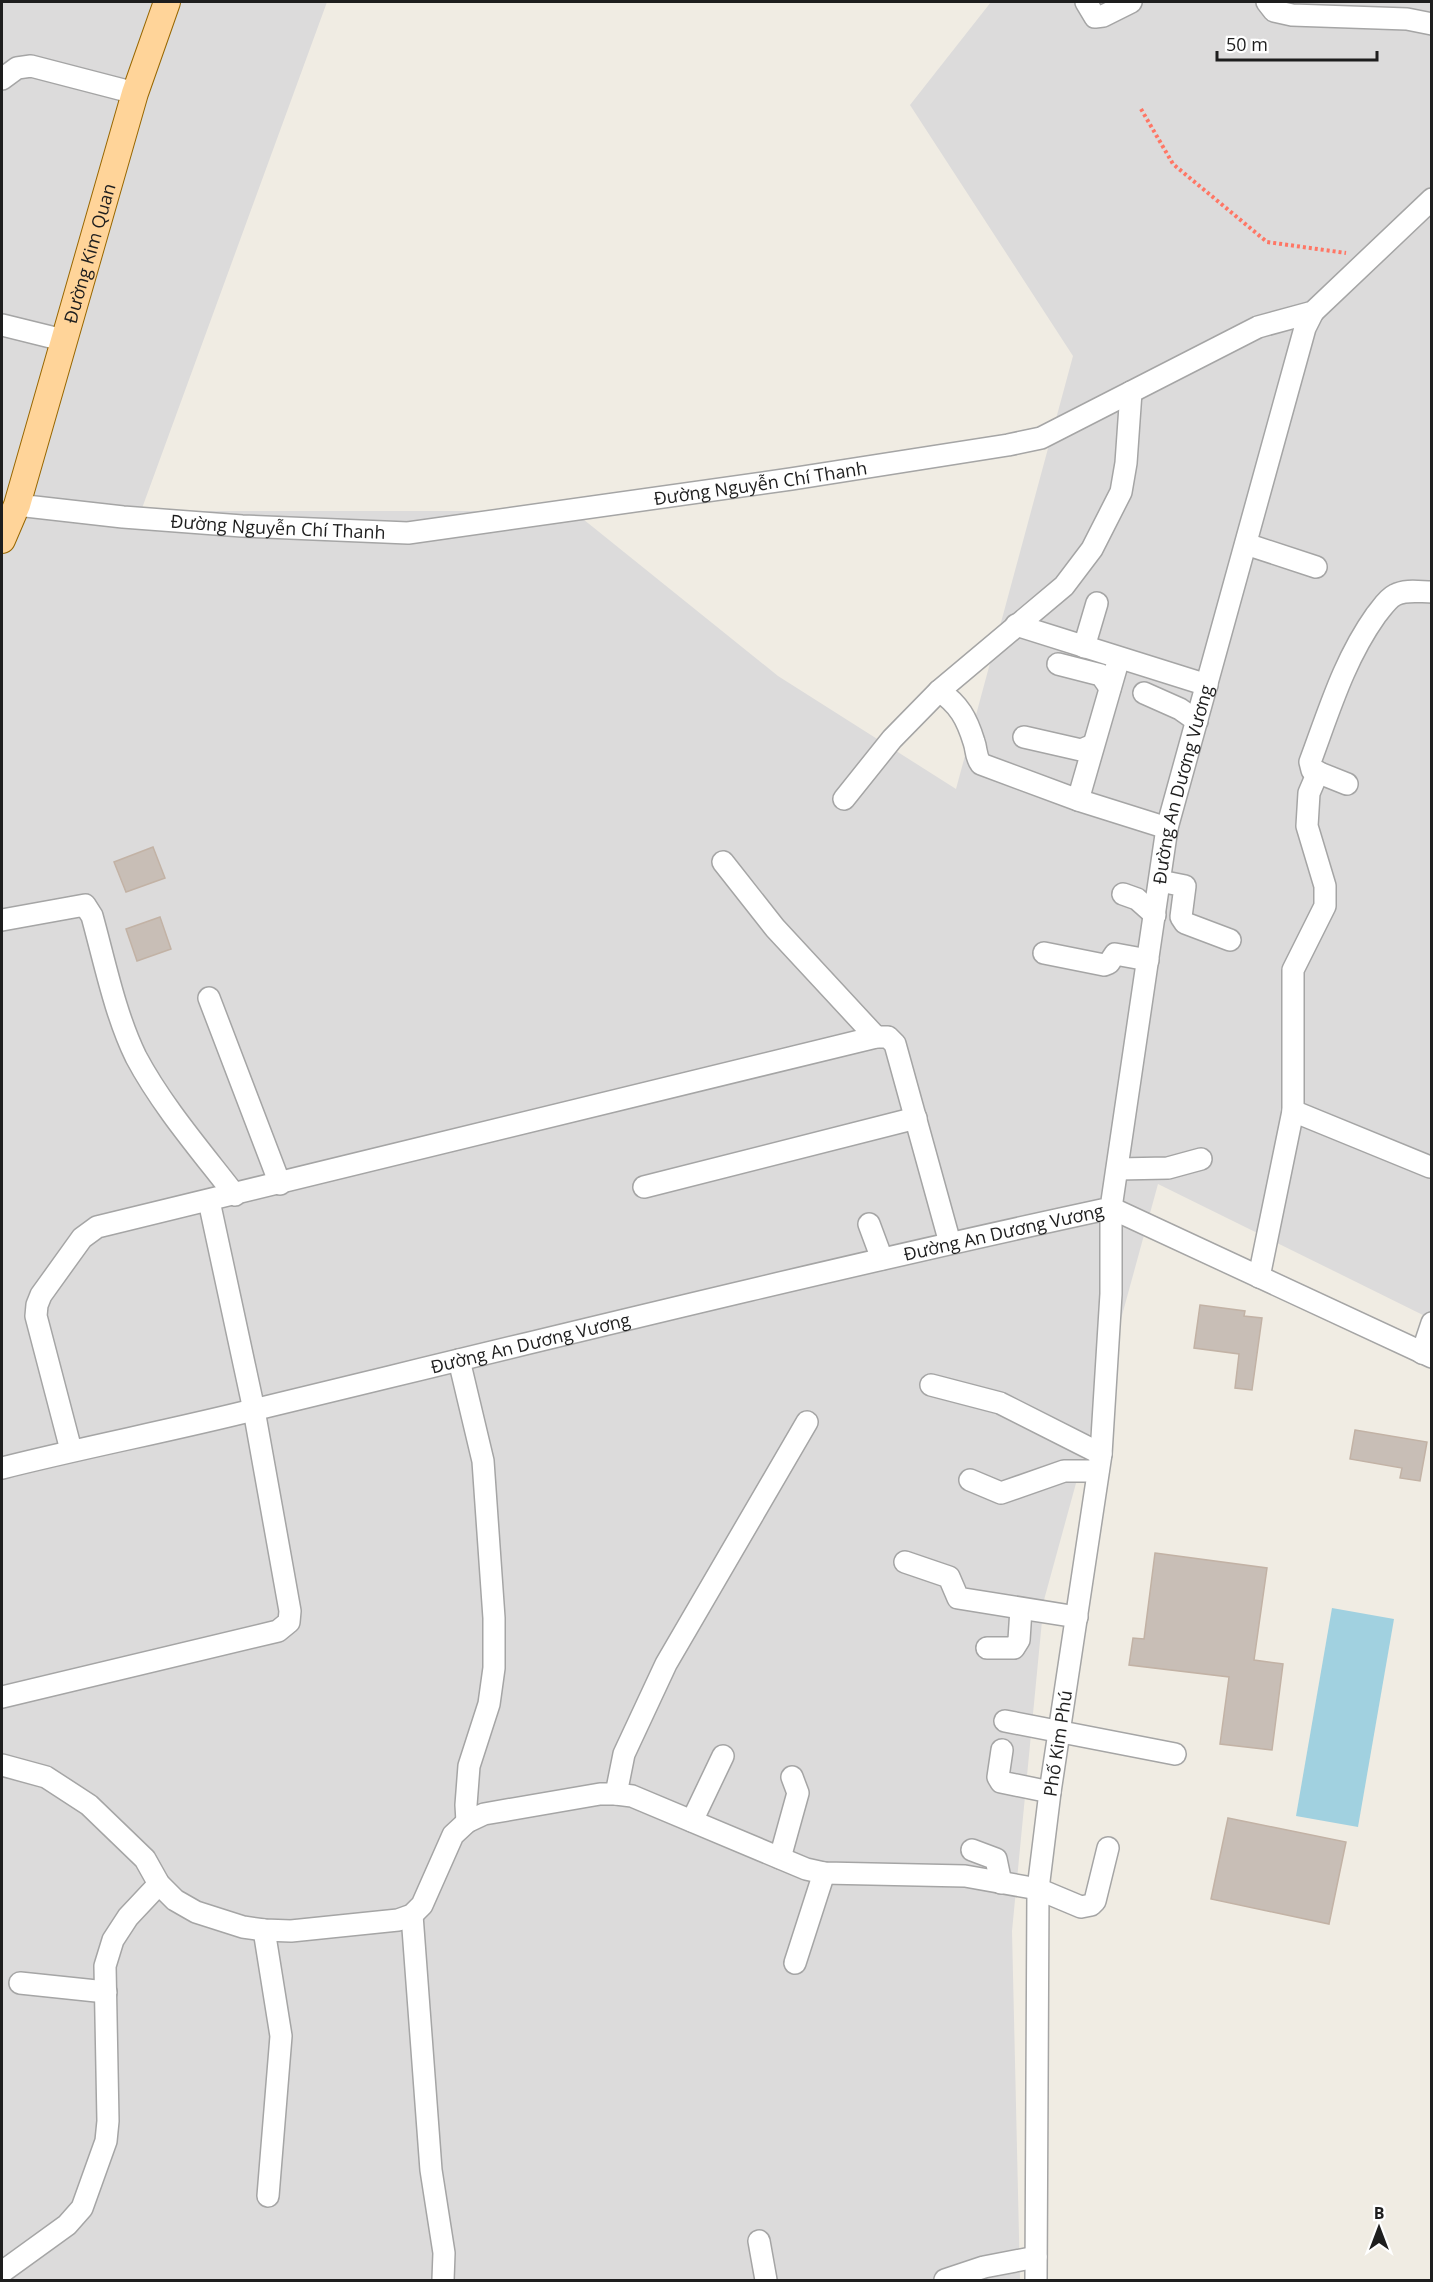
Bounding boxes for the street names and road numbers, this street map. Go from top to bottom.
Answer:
street label: Đường Kim Quan [58,180,121,326]
street label: Đường Nguyễn Chí Thanh [652,455,869,510]
street label: Đường Nguyễn Chí Thanh [170,509,386,544]
street label: Đường An Dương Vương [1147,682,1218,886]
street label: Đường An Dương Vương [901,1198,1106,1266]
street label: Đường An Dương Vương [428,1307,633,1379]
street label: Phố Kim Phú [1037,1688,1077,1798]

